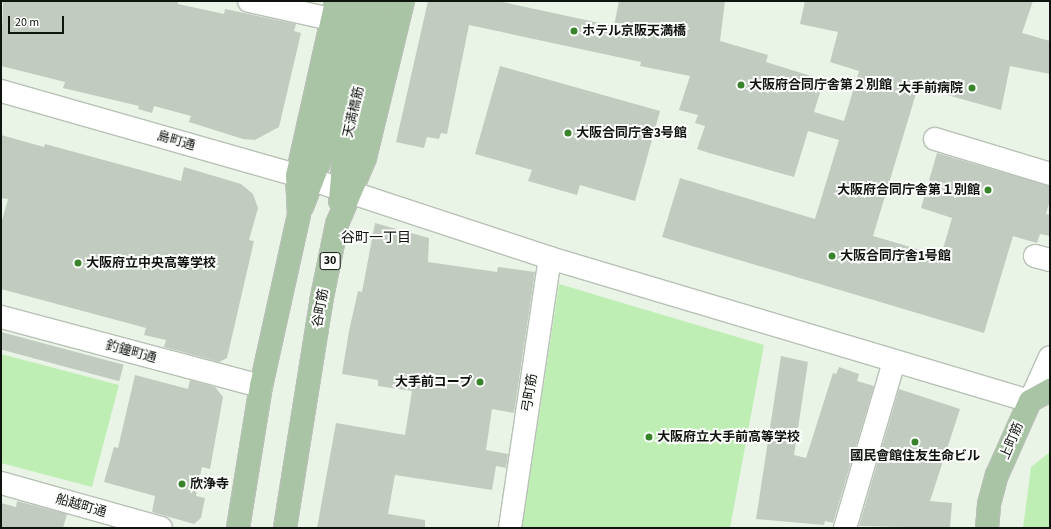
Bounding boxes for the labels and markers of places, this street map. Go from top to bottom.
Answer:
place label: ホテル京阪天満橋 [582,23,686,39]
marker: ホテル京阪天満橋 [569,26,579,36]
place label: 大阪府合同庁舎第２別館 [749,77,892,93]
marker: 大阪府合同庁舎第２別館 [736,80,746,90]
place label: 大手前病院 [898,80,963,96]
marker: 大手前病院 [966,82,978,94]
place label: 大阪合同庁舎3号館 [576,125,687,141]
marker: 大阪合同庁舎3号館 [563,128,573,138]
place label: 大阪府合同庁舎第１別館 [837,182,980,198]
marker: 大阪府合同庁舎第１別館 [983,185,993,195]
place label: 大阪合同庁舎1号館 [840,248,951,264]
marker: 大阪合同庁舎1号館 [827,251,837,261]
place label: 大阪府立中央高等学校 [86,255,216,271]
marker: 大阪府立中央高等学校 [73,258,83,268]
place label: 大手前コープ [394,374,472,390]
marker: 大手前コープ [475,377,485,387]
place label: 大阪府立大手前高等学校 [657,429,800,445]
marker: 大阪府立大手前高等学校 [644,432,654,442]
marker: 國民會館住友生命ビル [910,437,920,447]
place label: 國民會館住友生命ビル [850,448,980,464]
place label: 欣浄寺 [190,476,229,492]
marker: 欣浄寺 [177,479,187,489]

